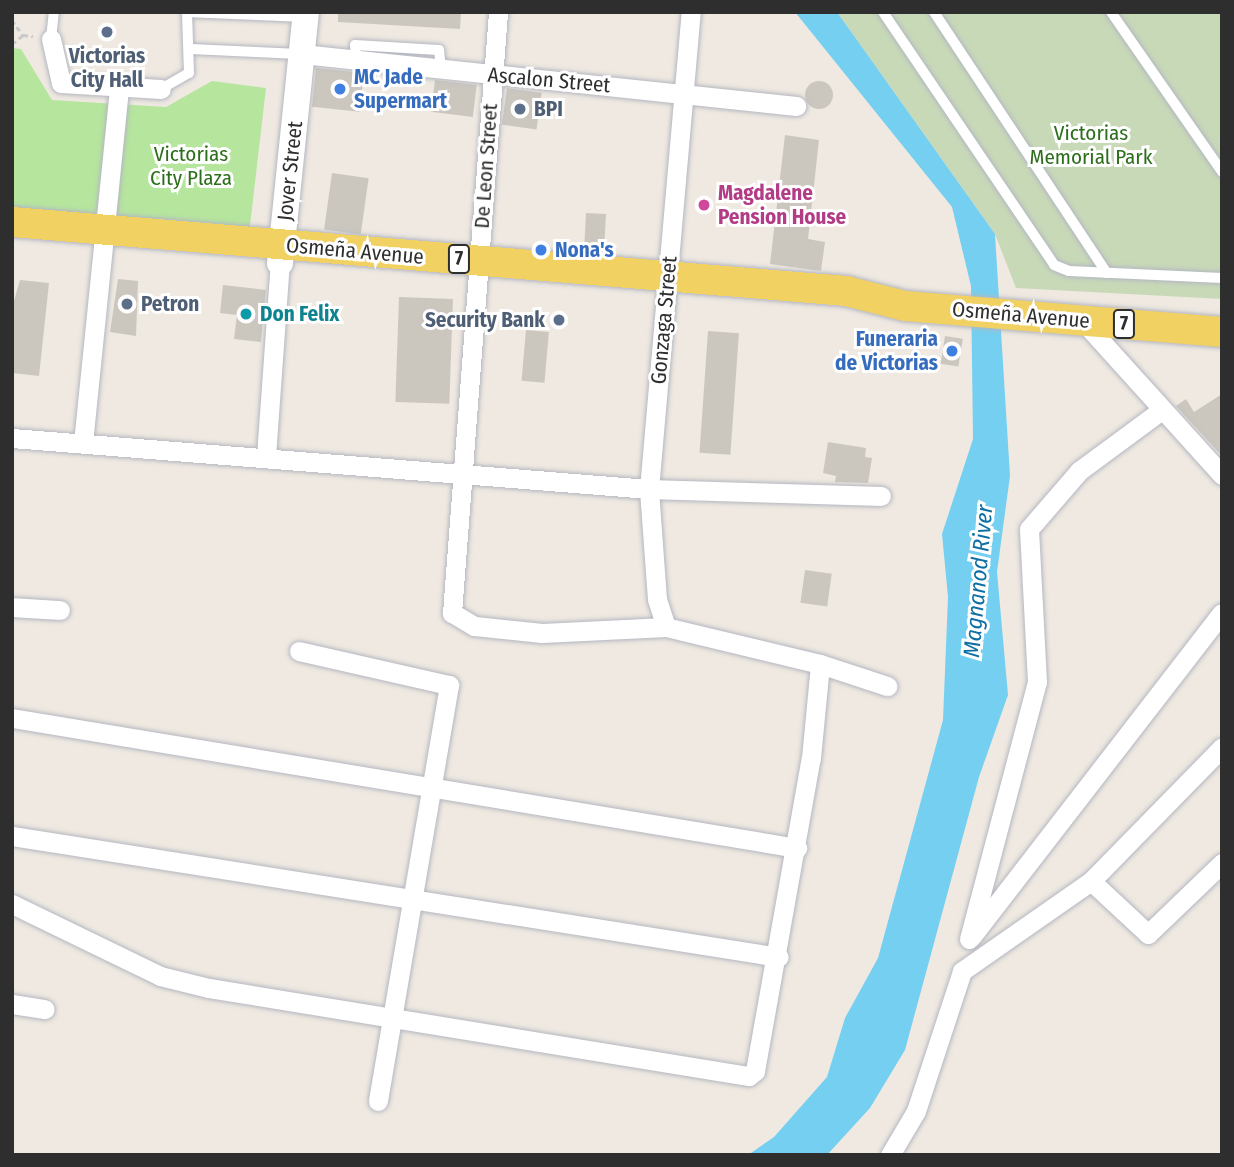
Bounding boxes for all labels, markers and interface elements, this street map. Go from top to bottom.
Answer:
marker: Victorias City Hall [99,24,115,40]
place label: Victorias City Hall [69,43,145,93]
street label: Ascalon Street [487,62,611,98]
place label: MC Jade Supermart [354,64,447,114]
marker: MC Jade Supermart [332,81,348,97]
place label: BPI [534,96,563,122]
marker: BPI [512,101,528,117]
street label: De Leon Street [469,103,503,229]
street label: Jover Street [272,120,308,222]
park label: Victorias Memorial Park [1030,120,1152,170]
park label: Victorias City Plaza [150,141,232,191]
place label: Magdalene Pension House [718,180,846,230]
marker: Magdalene Pension House [696,197,712,213]
street label: Osmeña Avenue [285,232,425,270]
place label: Nona's [555,237,614,263]
marker: Nona's [533,242,549,258]
road number: 7 [447,244,471,274]
street label: Gonzaga Street [646,255,682,385]
place label: Petron [141,291,199,317]
marker: Petron [119,296,135,312]
street label: Osmeña Avenue [951,296,1091,334]
place label: Don Felix [260,301,339,327]
marker: Don Felix [238,306,254,322]
place label: Security Bank [425,307,545,333]
road number: 7 [1112,308,1136,340]
marker: Security Bank [551,312,567,328]
place label: Funeraria de Victorias [835,326,938,376]
marker: Funeraria de Victorias [944,343,960,359]
water label: Magnanod River [958,504,998,658]

